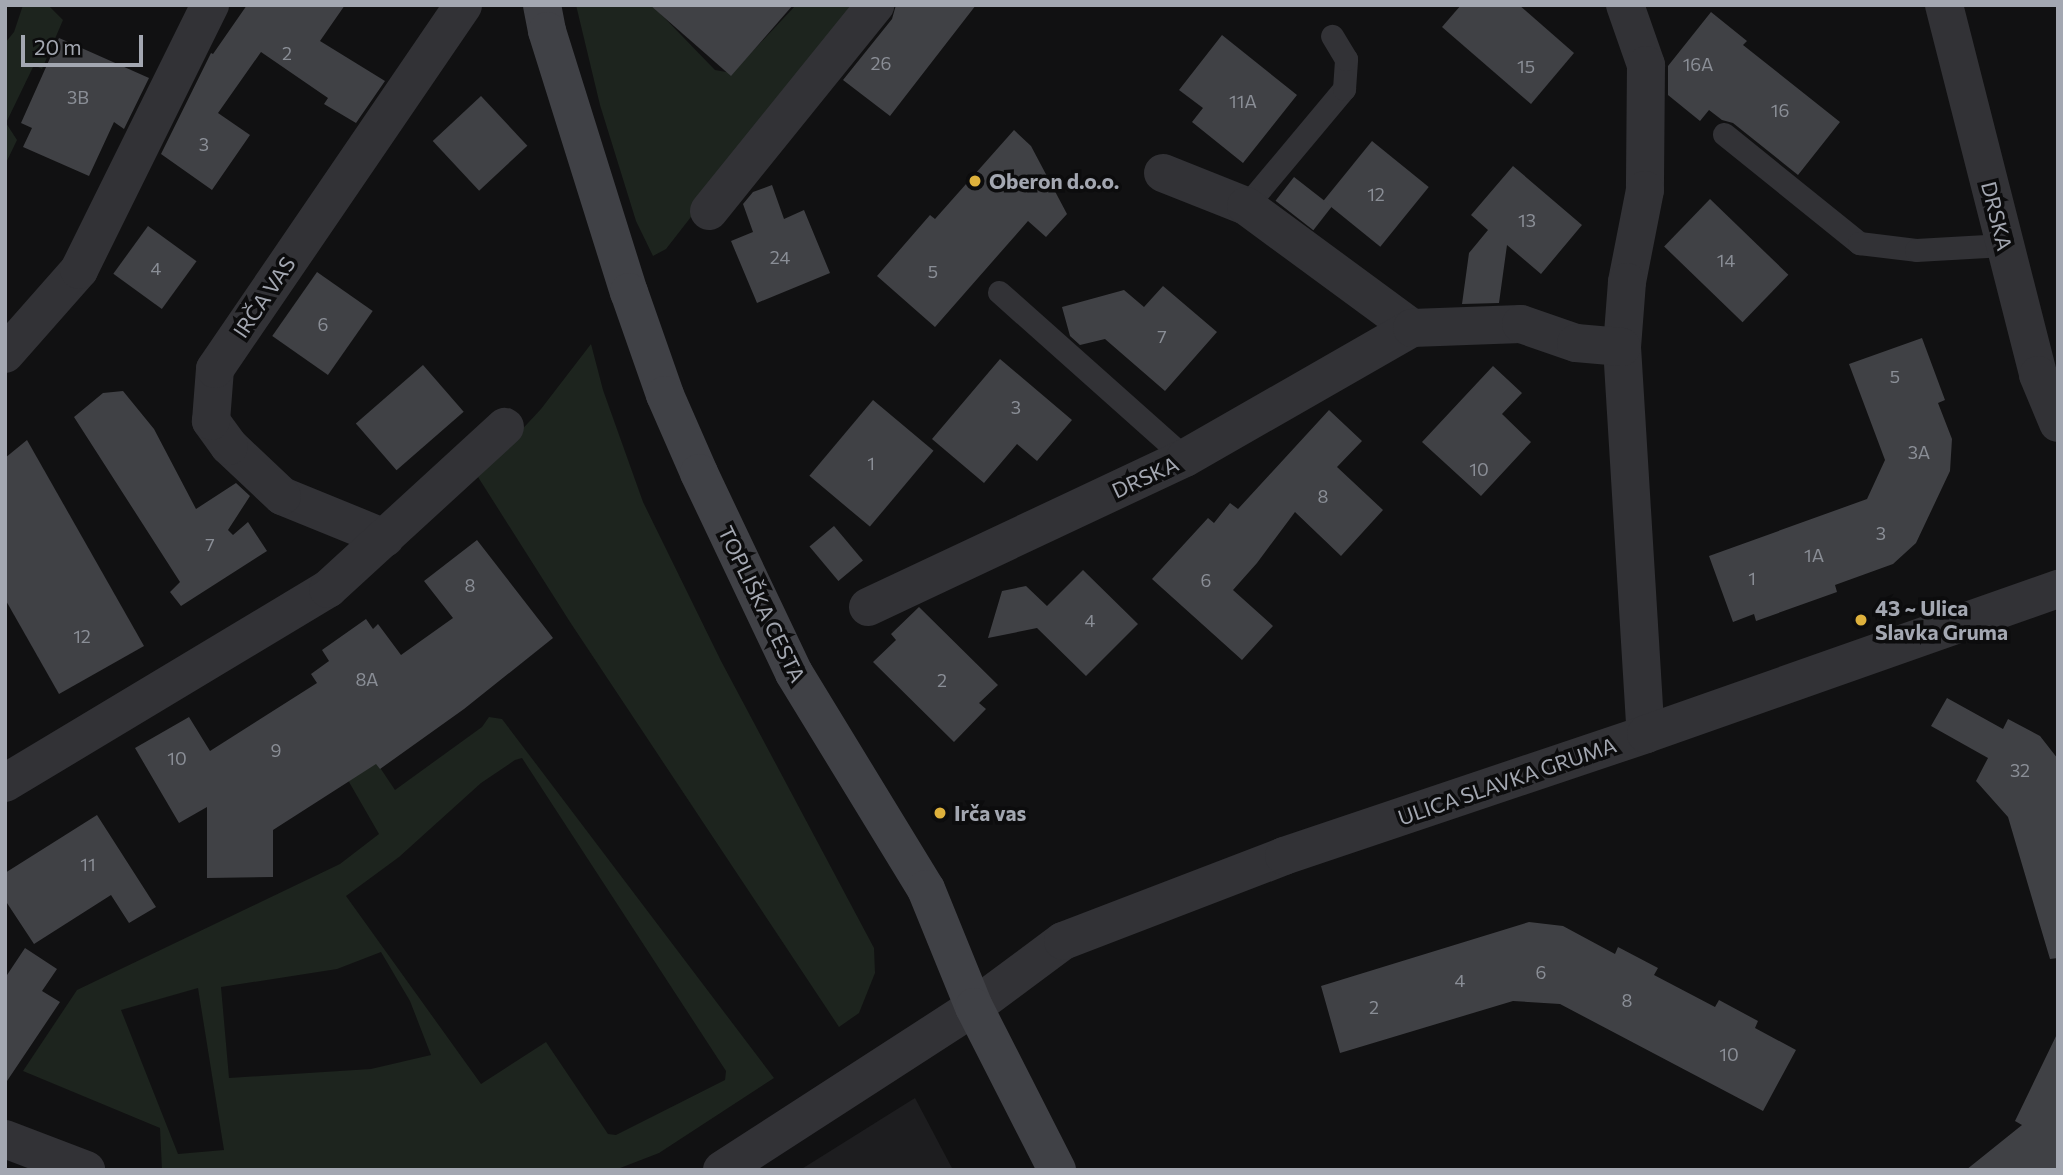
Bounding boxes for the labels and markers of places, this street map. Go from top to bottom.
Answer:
place label: Oberon d.o.o. [989,168,1119,194]
marker: Oberon d.o.o. [967,173,983,189]
place label: 43 ~ Ulica Slavka Gruma [1875,595,2008,645]
marker: 43 ~ Ulica Slavka Gruma [1853,612,1869,628]
place label: Irča vas [954,800,1026,826]
marker: Irča vas [932,805,948,821]

